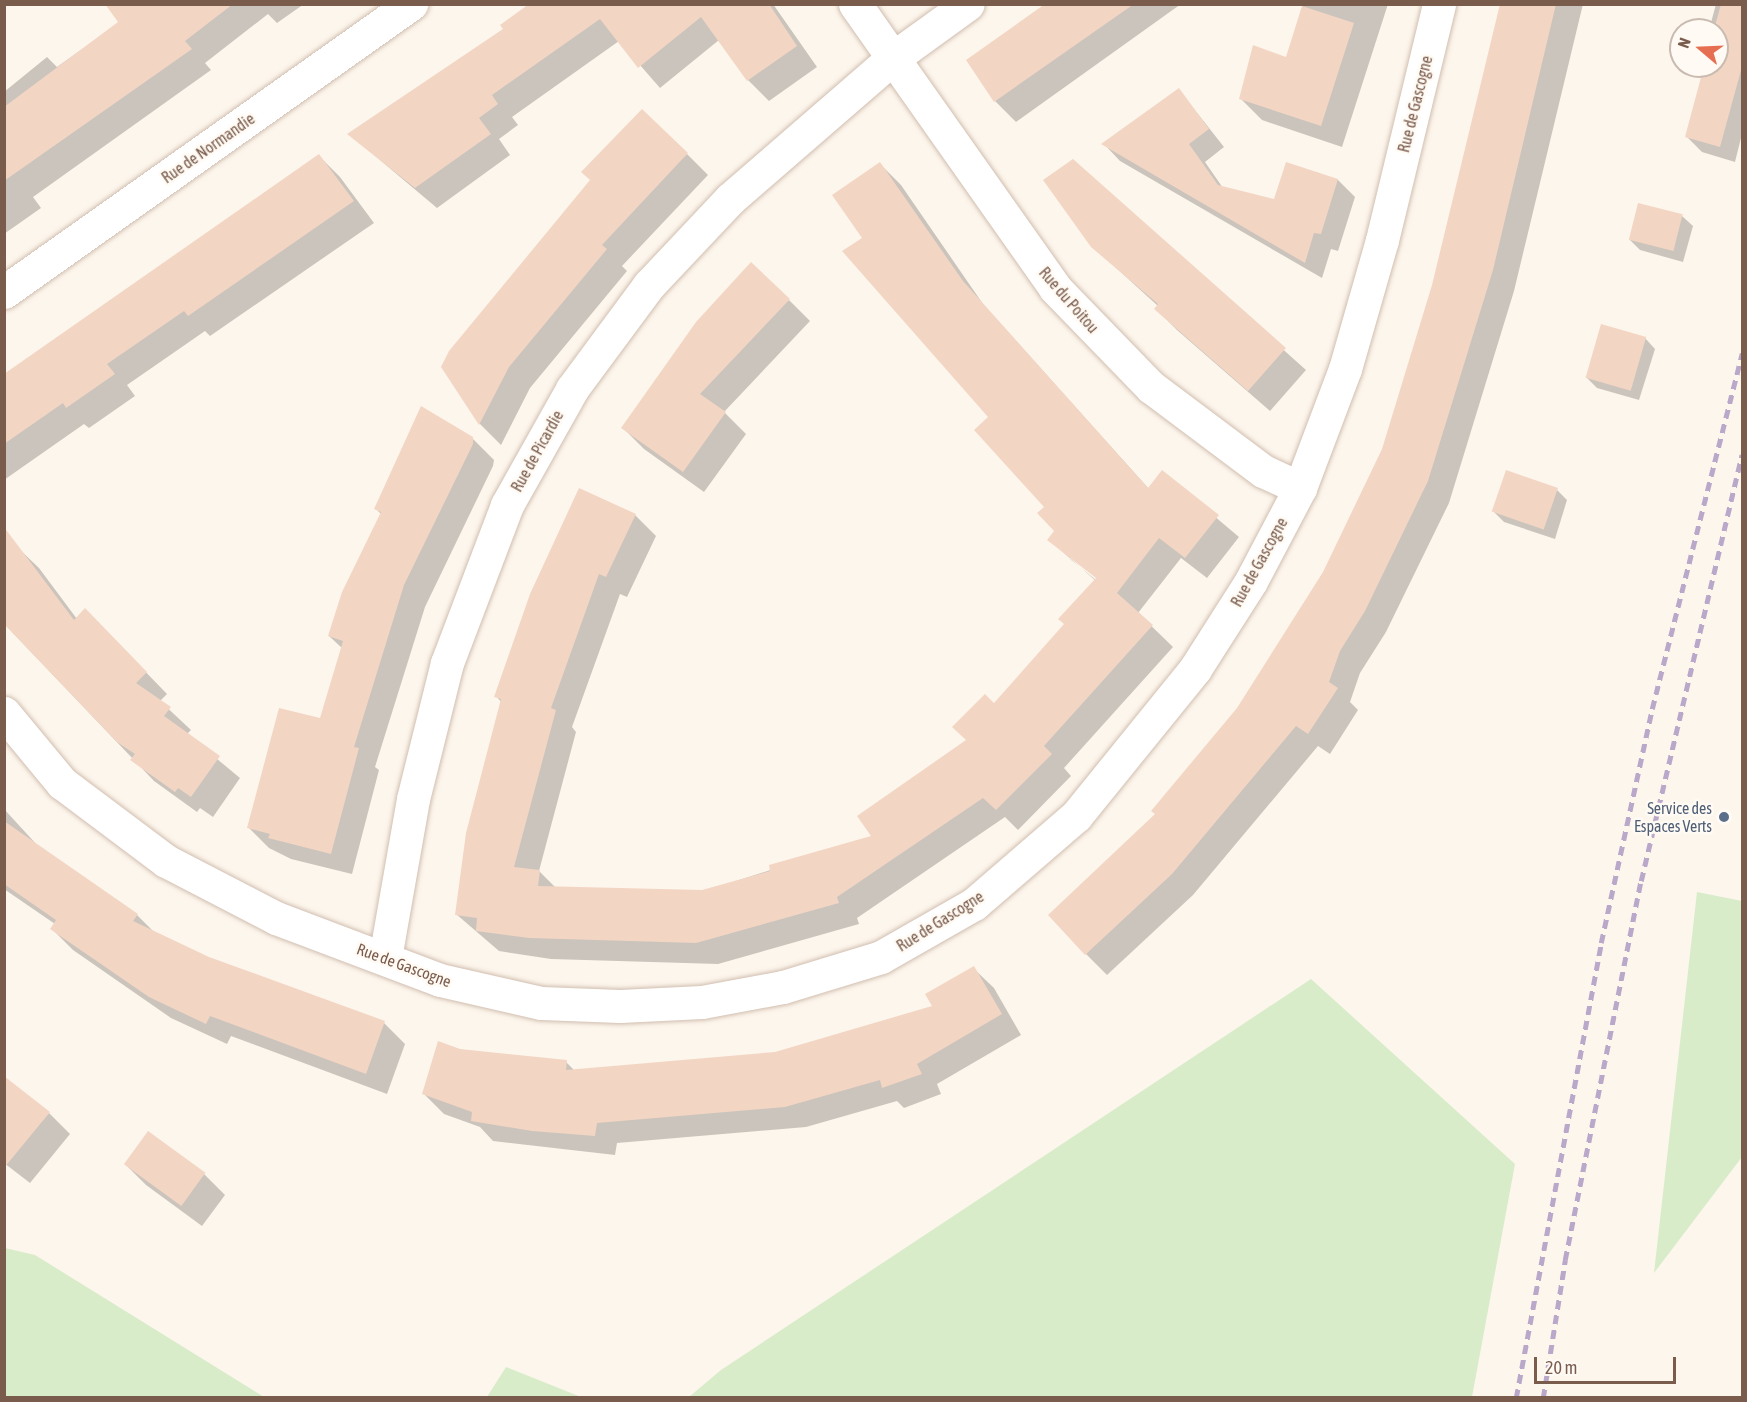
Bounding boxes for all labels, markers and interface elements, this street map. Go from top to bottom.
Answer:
north arrow [1669,18,1729,78]
text: N [1674,35,1694,50]
street label: Rue de Gascogne [1394,54,1436,154]
street label: Rue de Normandie [158,109,258,187]
street label: Rue du Poitou [1035,263,1103,337]
street label: Rue de Picardie [507,407,567,495]
street label: Rue de Gascogne [1227,514,1291,610]
place label: Service des Espaces Verts [1634,798,1712,836]
marker: Service des Espaces Verts [1717,810,1731,824]
street label: Rue de Gascogne [893,887,987,955]
street label: Rue de Gascogne [354,939,454,991]
scale bar [1537,1345,1680,1383]
text: 20 m [1545,1357,1577,1378]

